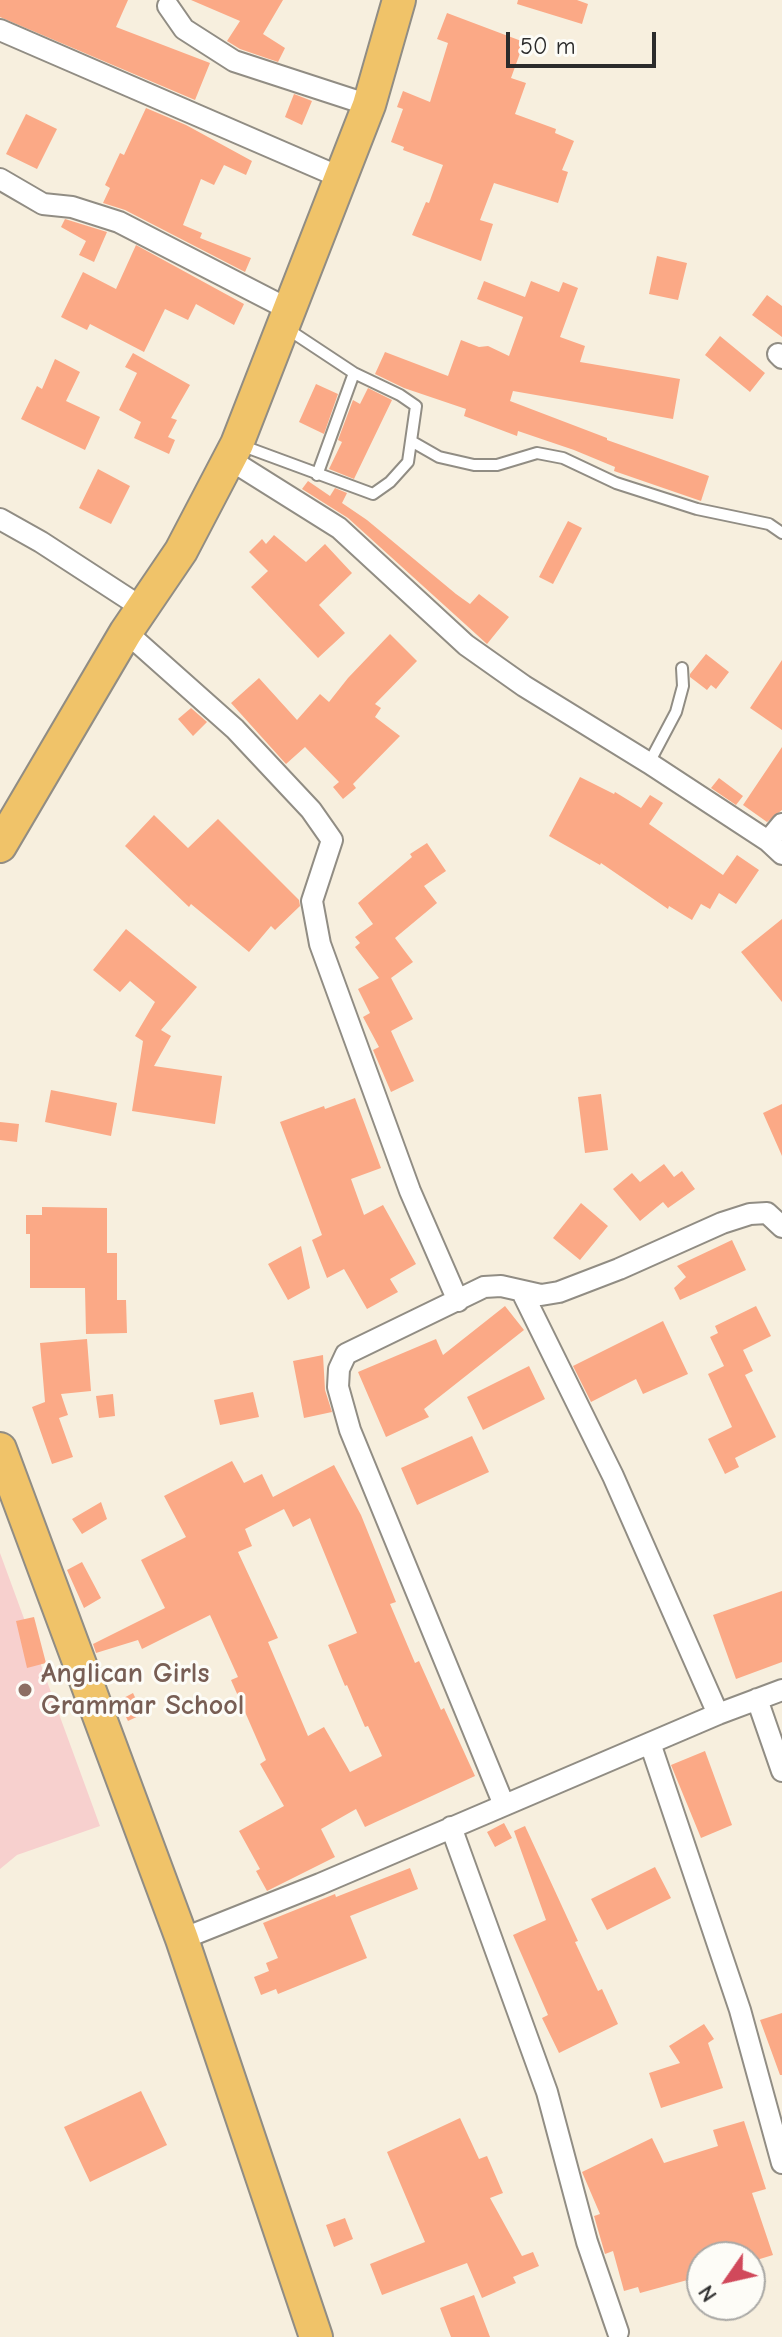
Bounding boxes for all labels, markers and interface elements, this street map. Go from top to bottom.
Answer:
scale bar [510,16,660,66]
text: 50 m [520,32,576,60]
place label: Anglican Girls Grammar School [41,1657,244,1723]
marker: Anglican Girls Grammar School [16,1681,34,1699]
north arrow [686,2241,766,2321]
text: N [693,2280,723,2307]

